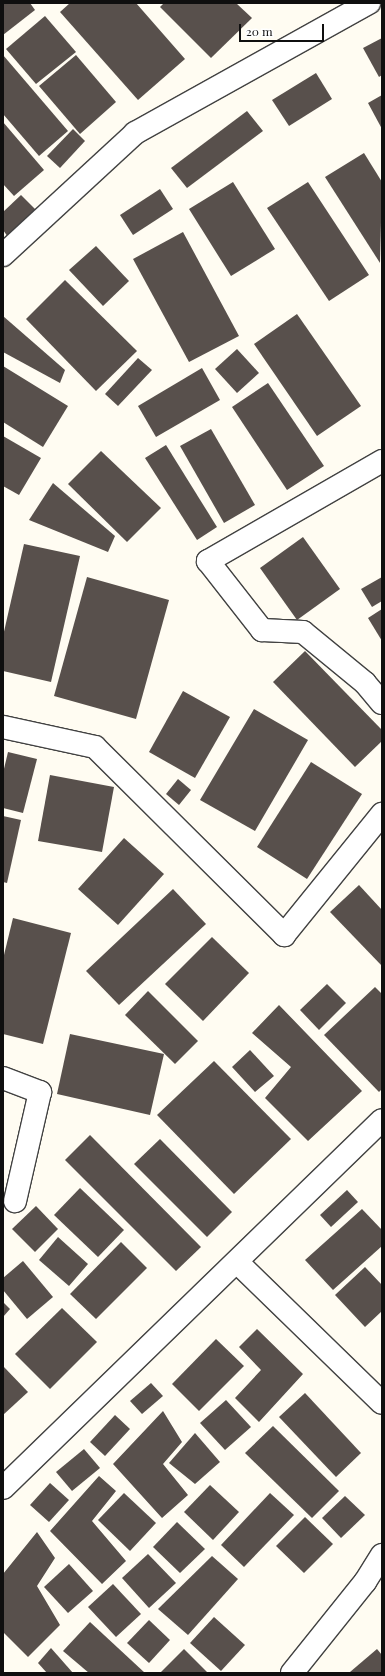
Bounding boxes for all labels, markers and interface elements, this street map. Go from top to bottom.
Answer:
scale bar [241,16,326,42]
text: 20 m [246,23,273,39]

